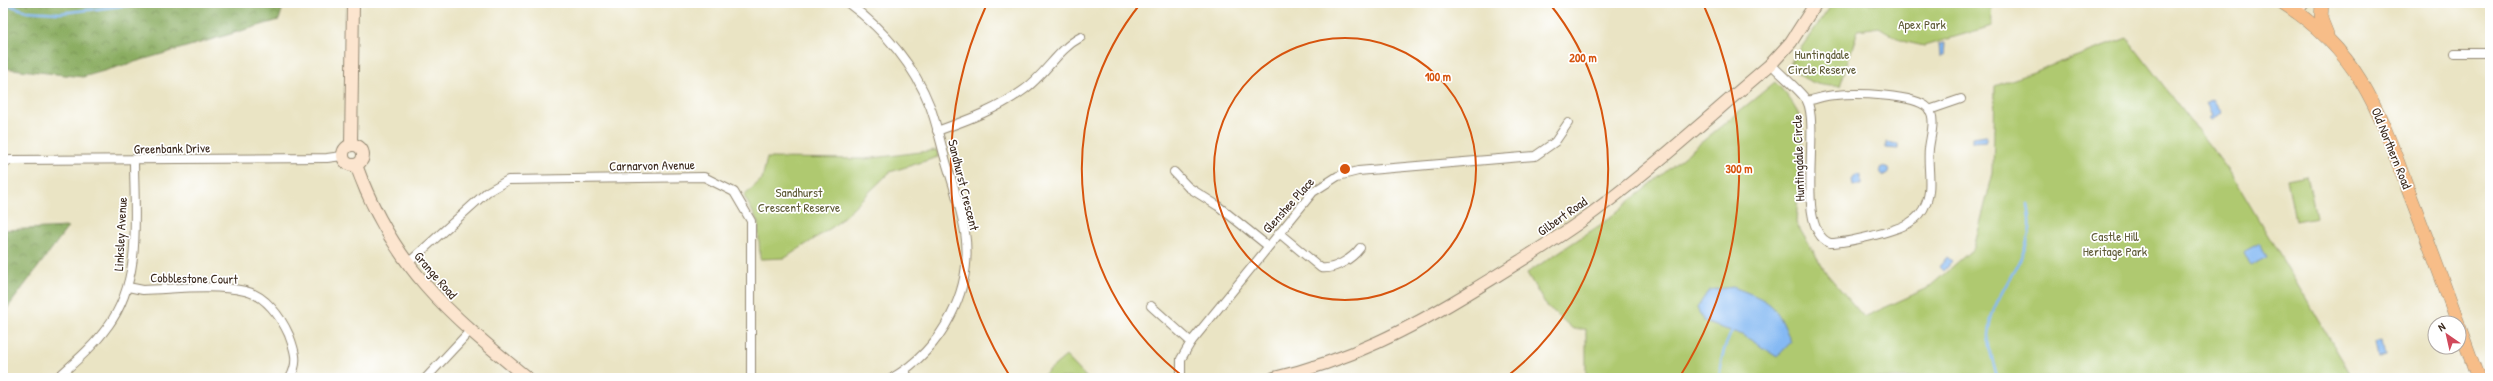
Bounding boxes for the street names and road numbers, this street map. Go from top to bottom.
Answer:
street label: Old Northern Road [2368,105,2416,191]
street label: Huntingdale Circle [1787,114,1809,202]
street label: Greenbank Drive [134,138,210,158]
street label: Sandhurst Crescent [944,138,984,233]
street label: Carnarvon Avenue [609,155,695,175]
street label: Glenshee Place [1258,173,1318,237]
street label: Gilbert Road [1534,192,1590,240]
street label: Linksley Avenue [109,197,131,271]
street label: Grange Road [410,247,462,303]
street label: Cobblestone Court [150,268,238,288]

